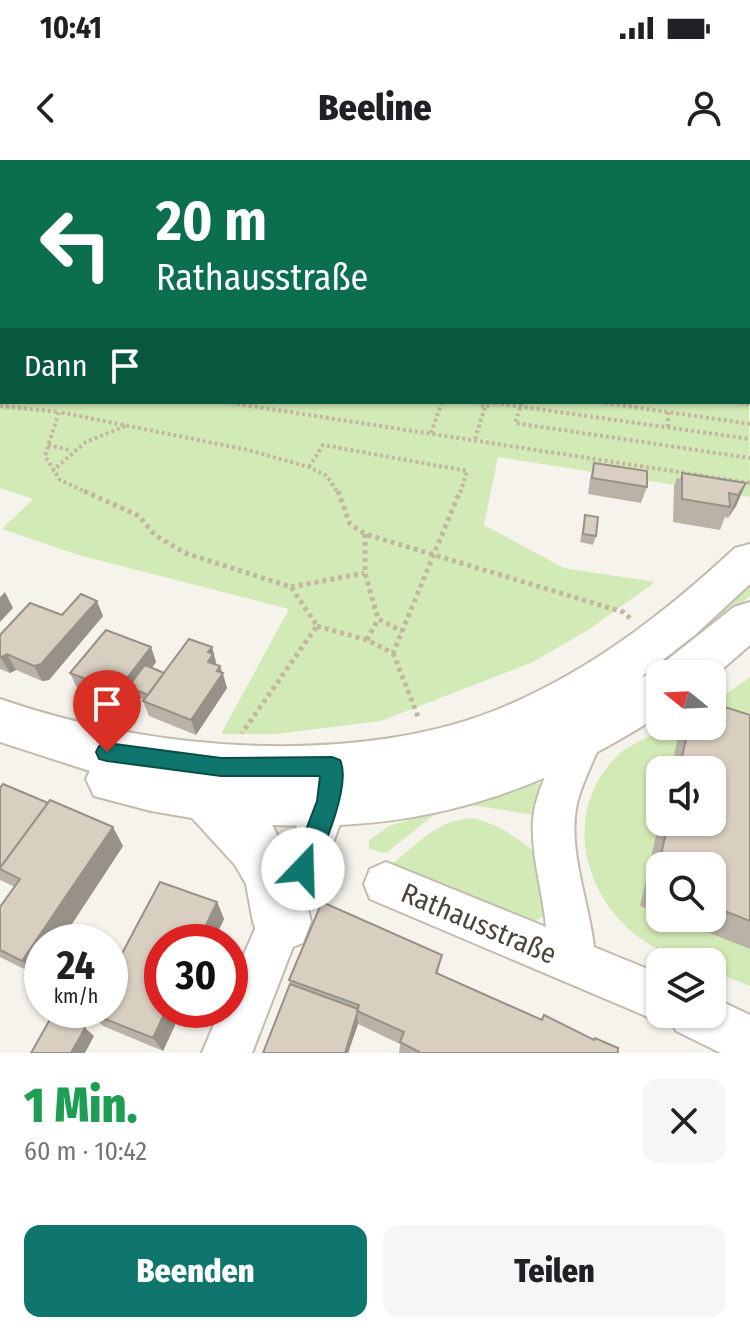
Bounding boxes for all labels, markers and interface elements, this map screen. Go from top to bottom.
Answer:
text: 10:41 [40,10,102,46]
icon: back [24,86,68,130]
text: Beeline [318,86,432,130]
icon: person [682,86,726,130]
text: 20 m [156,188,267,255]
icon: left [24,192,128,296]
text: Rathausstraße [156,256,368,300]
icon: arrive [103,344,147,388]
text: Dann [24,348,87,384]
north arrow [646,660,726,740]
map controls [646,660,726,1028]
pin [73,670,141,752]
icon: arrive [85,682,129,726]
button: sound [646,756,726,836]
position arrow [261,827,345,911]
button: search [646,852,726,932]
street label: Rathausstraße [396,876,561,971]
speed limit sign: 30 [144,924,248,1028]
text: 24 [57,942,95,990]
button: layers [646,948,726,1028]
text: km/h [54,984,98,1008]
text: 1 Min. [24,1077,138,1135]
button: close [642,1079,726,1163]
text: 60 m · 10:42 [24,1136,147,1167]
button: Beenden [24,1225,367,1317]
button: Teilen [383,1225,726,1317]

